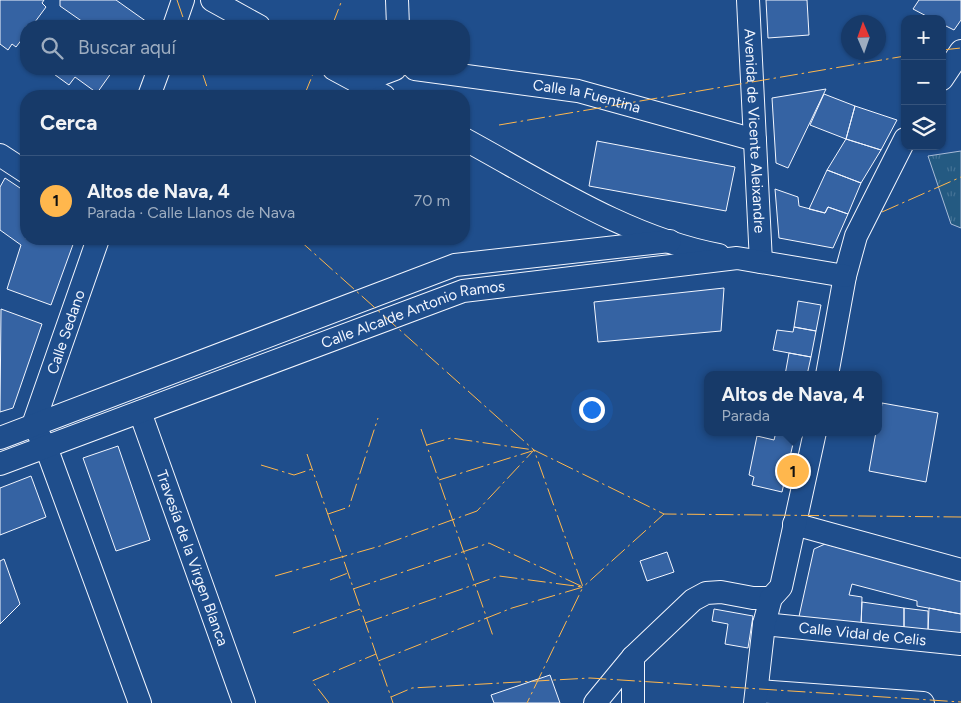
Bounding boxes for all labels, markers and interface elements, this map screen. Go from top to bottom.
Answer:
north arrow [841,15,886,60]
map controls [901,15,946,150]
button: + [901,15,946,60]
search box [20,20,470,75]
street label: Avenida de Vicente Aleixandre [740,28,769,234]
icon: search [38,34,66,62]
text: Buscar aquí [78,36,176,59]
button: − [901,60,946,105]
street label: Calle la Fuentina [532,76,643,117]
button: layers [901,105,946,150]
text: Cerca [40,110,97,135]
text: Altos de Nava, 4 [87,180,230,203]
text: 1 [53,191,59,210]
text: 70 m [414,191,450,210]
text: Parada · Calle Llanos de Nava [87,203,295,222]
street label: Calle Alcalde Antonio Ramos [319,277,506,352]
street label: Calle Sedano [43,287,89,376]
popup [704,371,882,436]
text: Altos de Nava, 4 [722,383,864,406]
your location [579,397,605,423]
text: Parada [722,406,770,425]
pin: 1 [777,452,809,490]
street label: Travesía de la Virgen Blanca [152,467,232,648]
street label: Calle Vidal de Celis [798,619,927,649]

